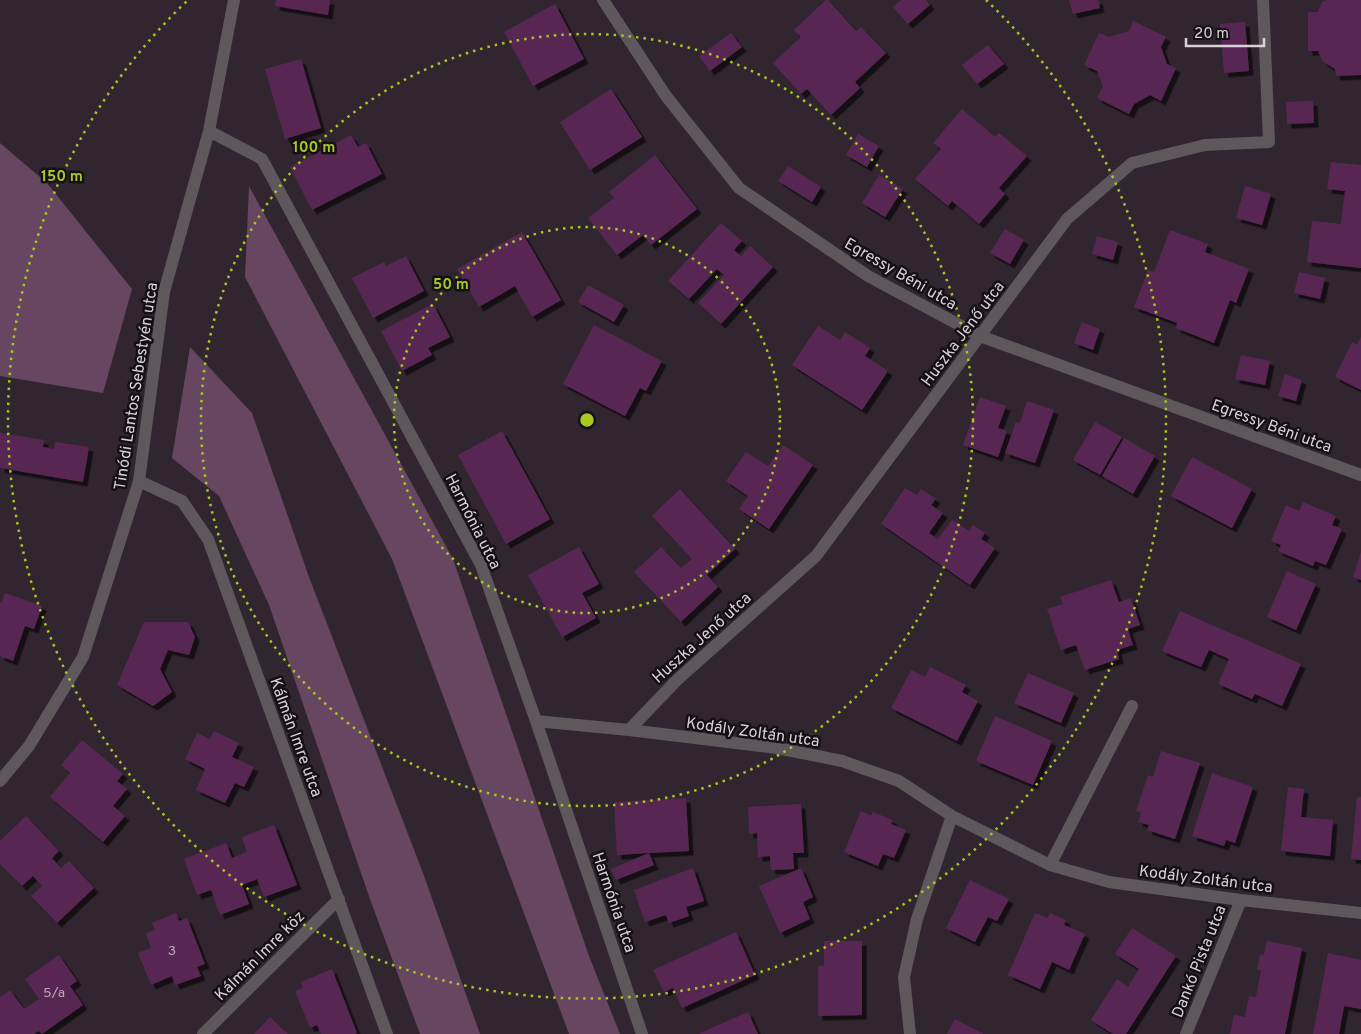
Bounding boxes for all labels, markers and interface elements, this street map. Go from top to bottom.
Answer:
scale bar [1186,15,1264,47]
text: 20 m [1194,25,1229,44]
text: 100 m [293,139,335,158]
text: 150 m [41,168,83,187]
street label: Egressy Béni utca [840,234,960,315]
text: 50 m [433,276,469,295]
street label: Huszka Jenő utca [918,278,1010,391]
street label: Tinódi Lantos Sebestyén utca [111,281,163,492]
street label: Egressy Béni utca [1208,396,1334,458]
centre of rings [578,411,596,429]
street label: Harmónia utca [440,471,505,573]
street label: Huszka Jenő utca [649,589,756,688]
street label: Kálmán Imre utca [264,675,326,800]
street label: Kodály Zoltán utca [685,714,821,752]
street label: Harmónia utca [587,850,640,955]
street label: Kodály Zoltán utca [1138,862,1274,898]
street label: Dankó Pista utca [1168,903,1232,1021]
street label: Kálmán Imre köz [211,907,310,1006]
house number: 3 [168,943,176,960]
house number: 5/a [43,985,65,1002]

